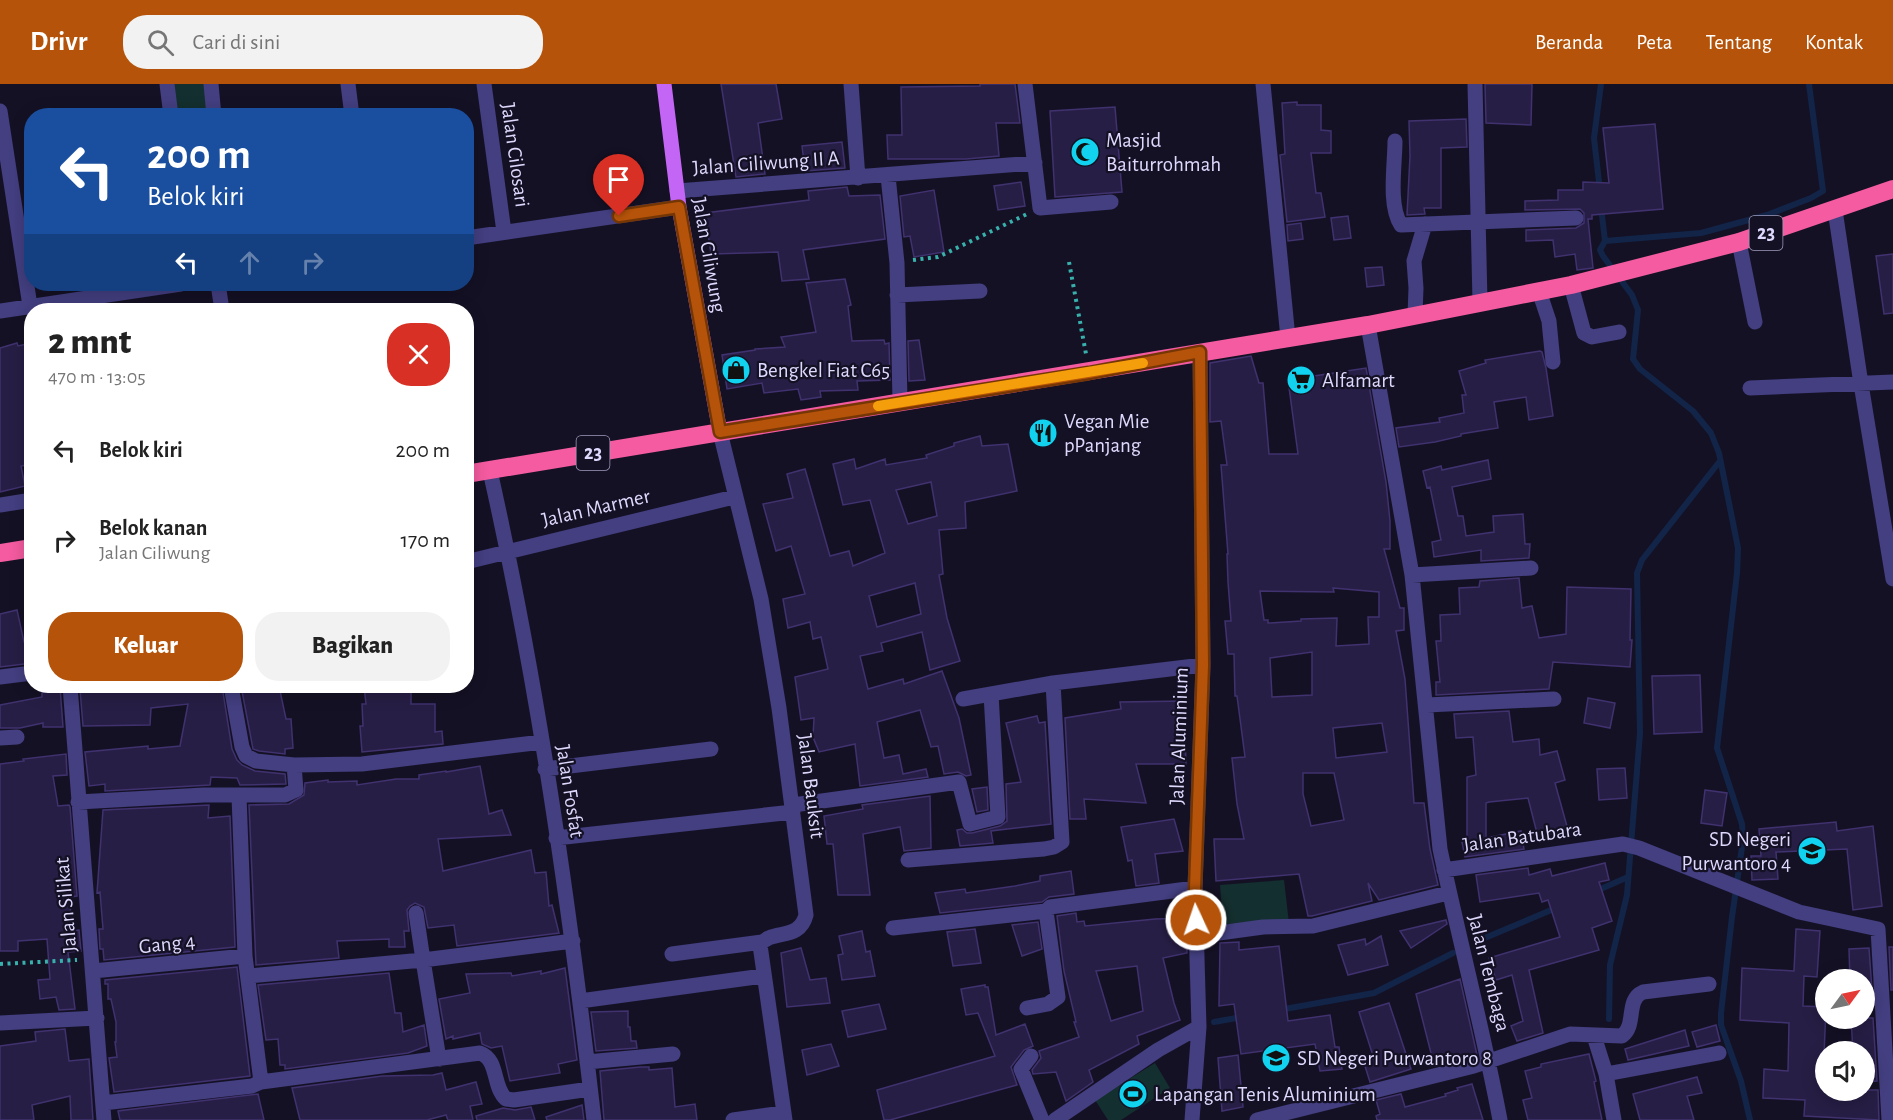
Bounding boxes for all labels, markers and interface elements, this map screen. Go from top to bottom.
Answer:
search box [123,15,543,69]
icon: search [144,26,177,59]
text: Drivr [30,28,87,56]
text: Cari di sini [192,31,280,53]
text: Beranda [1535,32,1603,53]
text: Peta [1636,32,1672,53]
text: Tentang [1705,32,1772,53]
text: Kontak [1805,32,1863,53]
street label: Jalan Cilosari [497,101,533,209]
place label: Masjid Baiturrohmah [1106,130,1221,175]
icon: left [48,132,126,210]
text: 200 m [147,134,251,176]
mosque icon: Masjid Baiturrohmah [1069,136,1101,168]
street label: Jalan Ciliwung II A [692,147,840,179]
pin [593,154,644,216]
icon: arrive [602,163,635,196]
text: Belok kiri [147,183,244,210]
street label: Jalan Ciliwung [689,196,730,315]
road number: 23 [1750,216,1782,250]
icon: left [170,246,203,279]
icon: ahead [233,246,266,279]
icon: right [296,246,329,279]
button: close [387,323,450,386]
text: 2 mnt [48,324,131,360]
shop icon: Bengkel Fiat C65 [720,354,752,386]
place label: Bengkel Fiat C65 [757,360,890,381]
supermarket icon: Alfamart [1285,364,1317,396]
text: 470 m · 13:05 [48,367,146,387]
place label: Alfamart [1322,370,1395,391]
place label: Vegan Mie pPanjang [1064,411,1149,456]
restaurant icon: Vegan Mie pPanjang [1027,417,1059,449]
icon: left [48,434,81,467]
road number: 23 [576,436,610,470]
text: Belok kiri [99,439,183,461]
text: 200 m [396,439,450,461]
street label: Jalan Marmer [540,485,652,531]
text: Belok kanan [99,517,207,539]
icon: right [48,524,81,557]
text: 170 m [400,529,450,551]
text: Jalan Ciliwung [99,543,210,563]
button: Keluar [48,612,243,681]
button: Bagikan [255,612,450,681]
street label: Jalan Aluminium [1166,667,1192,805]
street label: Jalan Bauksit [794,732,828,840]
street label: Jalan Fosfat [552,743,588,839]
street label: Jalan Batubara [1461,818,1583,856]
place label: SD Negeri Purwantoro 4 [1682,829,1791,874]
school or university icon: SD Negeri Purwantoro 4 [1796,835,1828,867]
street label: Jalan Silikat [51,856,81,954]
position arrow [1164,888,1228,952]
street label: Jalan Tembaga [1464,912,1514,1034]
street label: Gang 4 [138,931,196,957]
north arrow [1815,969,1875,1029]
map controls [1815,969,1875,1101]
button: sound [1815,1041,1875,1101]
school or university icon: SD Negeri Purwantoro 8 [1260,1042,1292,1074]
place label: SD Negeri Purwantoro 8 [1297,1048,1492,1069]
sports icon: Lapangan Tenis Aluminium [1117,1078,1149,1110]
place label: Lapangan Tenis Aluminium [1154,1084,1376,1105]

